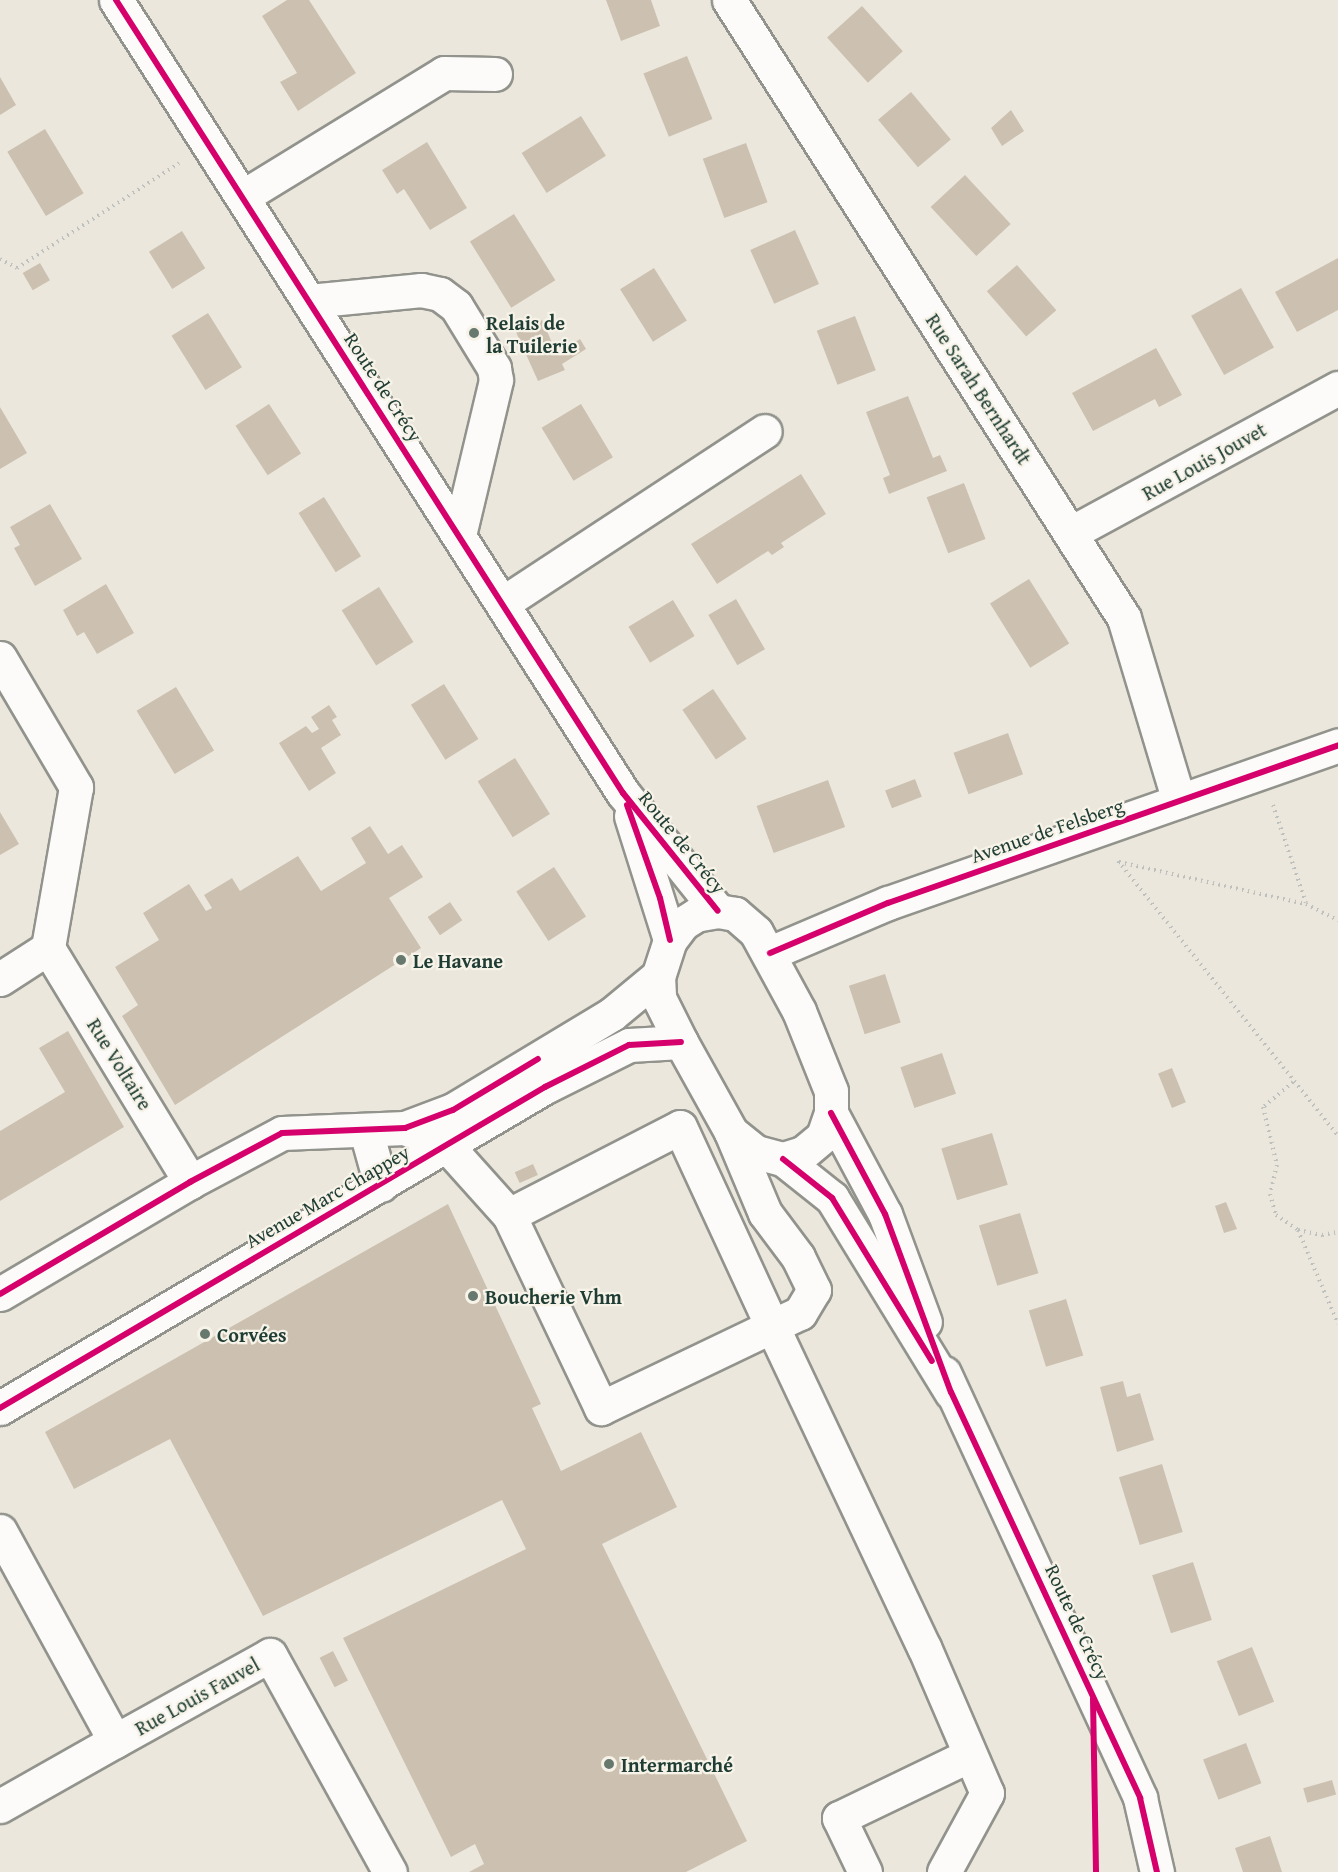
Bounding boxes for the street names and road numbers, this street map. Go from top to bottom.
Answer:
street label: Rue Sarah Bernhardt [921,309,1037,469]
street label: Route de Crécy [340,328,428,446]
street label: Rue Louis Jouvet [1138,417,1270,505]
street label: Route de Crécy [634,786,732,898]
street label: Avenue de Felsberg [967,793,1127,867]
street label: Rue Voltaire [82,1014,158,1114]
street label: Avenue Marc Chappey [241,1139,413,1253]
street label: Route de Crécy [1041,1560,1115,1684]
street label: Rue Louis Fauvel [131,1652,263,1740]

